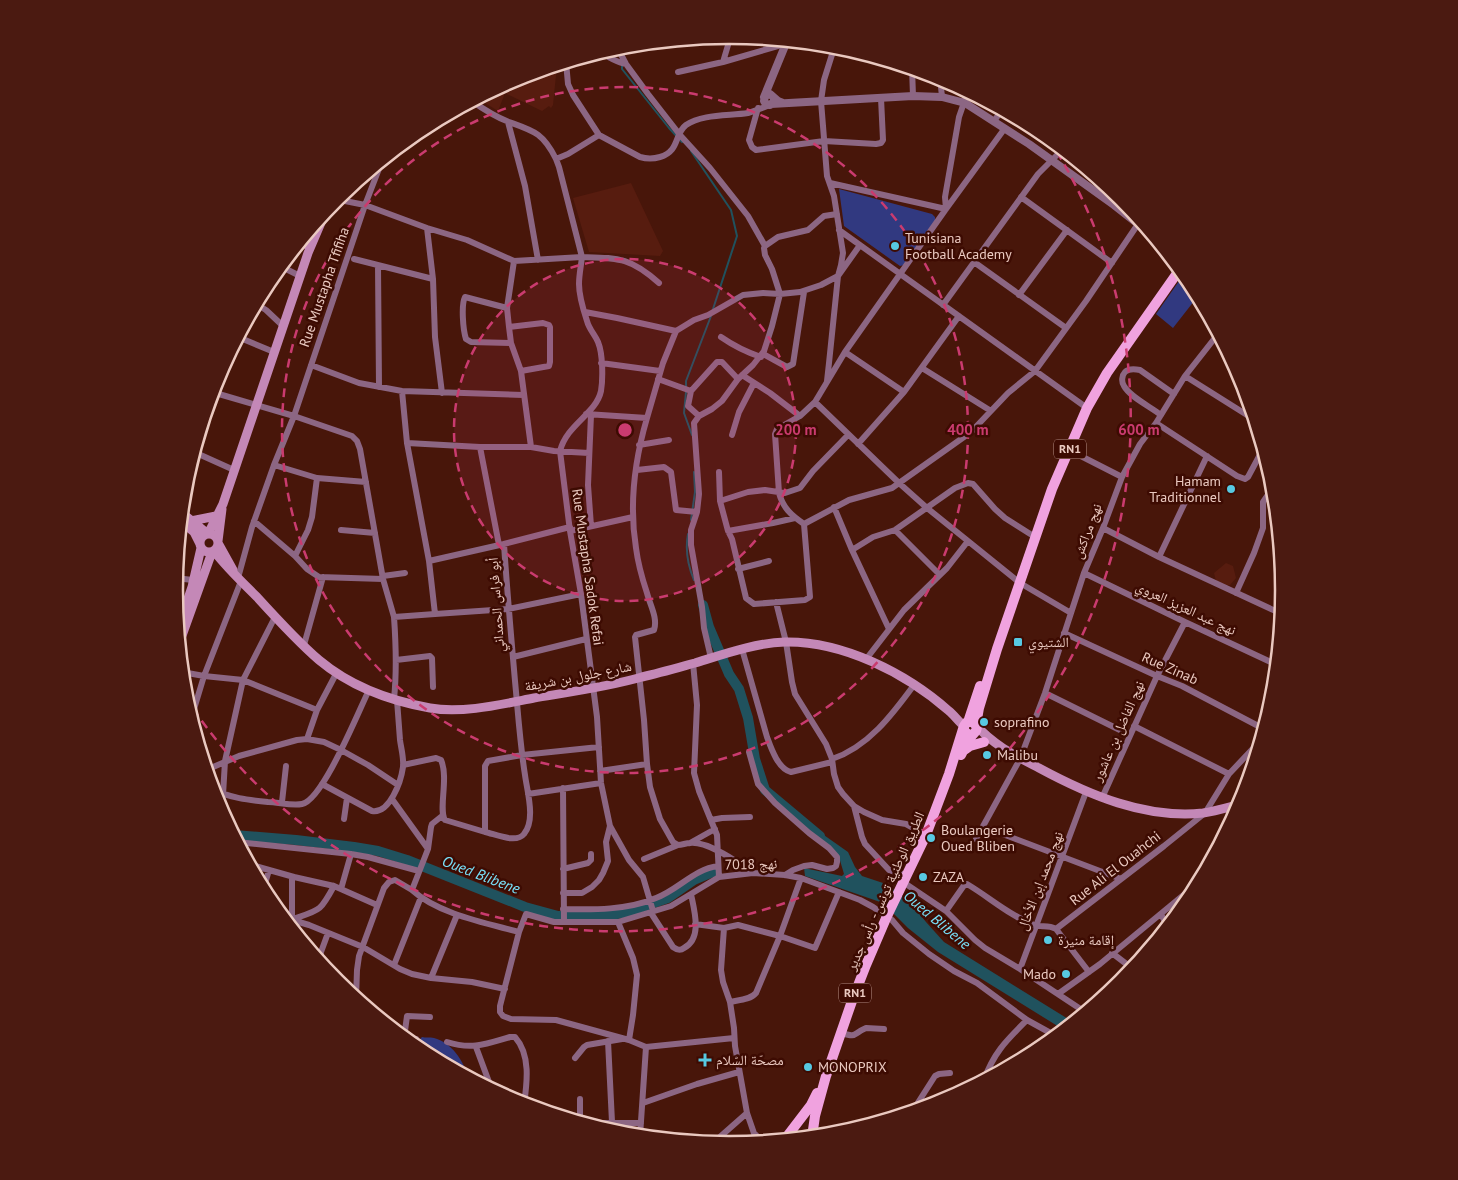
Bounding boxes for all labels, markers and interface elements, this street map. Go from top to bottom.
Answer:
street label: Rue Mustapha Tfifiha [295,225,353,349]
place label: Tunisiana Football Academy [905,229,1012,263]
marker: Tunisiana Football Academy [889,240,901,252]
text: 200 m [775,420,817,439]
text: 400 m [947,420,989,439]
text: 600 m [1118,420,1160,439]
centre of rings [616,421,634,439]
road number: RN1 [1054,439,1086,458]
place label: Hamam Traditionnel [1149,472,1221,506]
marker: Hamam Traditionnel [1225,483,1237,495]
street label: Rue Mustapha Sadok Refai [568,487,608,647]
street label: نهج مراكش [1068,501,1107,562]
street label: أبو فراس الحمداني [484,557,511,653]
street label: نهج عبد العزيز العروي [1132,577,1239,642]
place label: الشتيوي [1028,633,1069,654]
marker: الشتيوي [1012,636,1024,648]
street label: Rue Zinab [1139,648,1201,688]
street label: شارع جلول بن شريفة [523,657,633,696]
street label: نهج الفاضل بن عاشور [1087,678,1149,785]
place label: soprafino [994,713,1049,731]
marker: soprafino [978,716,990,728]
place label: Malibu [997,746,1038,764]
marker: Malibu [981,749,993,761]
street label: الطريق الوطنية تونس - رأس جدير [841,809,929,975]
place label: Boulangerie Oued Bliben [941,821,1015,855]
street label: Rue Ali El Ouahchi [1066,827,1164,909]
street label: نهج محمد إبن الأخال [1013,829,1068,933]
marker: Boulangerie Oued Bliben [925,832,937,844]
water label: Oued Blibene [440,851,523,898]
street label: نهج 7018 [724,855,778,874]
place label: ZAZA [933,868,965,886]
marker: ZAZA [917,871,929,883]
water label: Oued Blibene [900,886,975,953]
place label: إقامة منيرة [1058,931,1114,950]
marker: إقامة منيرة [1042,934,1054,946]
place label: Mado [1023,965,1056,983]
marker: Mado [1060,968,1072,980]
road number: RN1 [839,984,871,1002]
place label: مصحّة السّلام [716,1051,784,1070]
marker: مصحّة السّلام [698,1053,712,1067]
place label: MONOPRIX [818,1058,887,1076]
marker: MONOPRIX [802,1061,814,1073]

